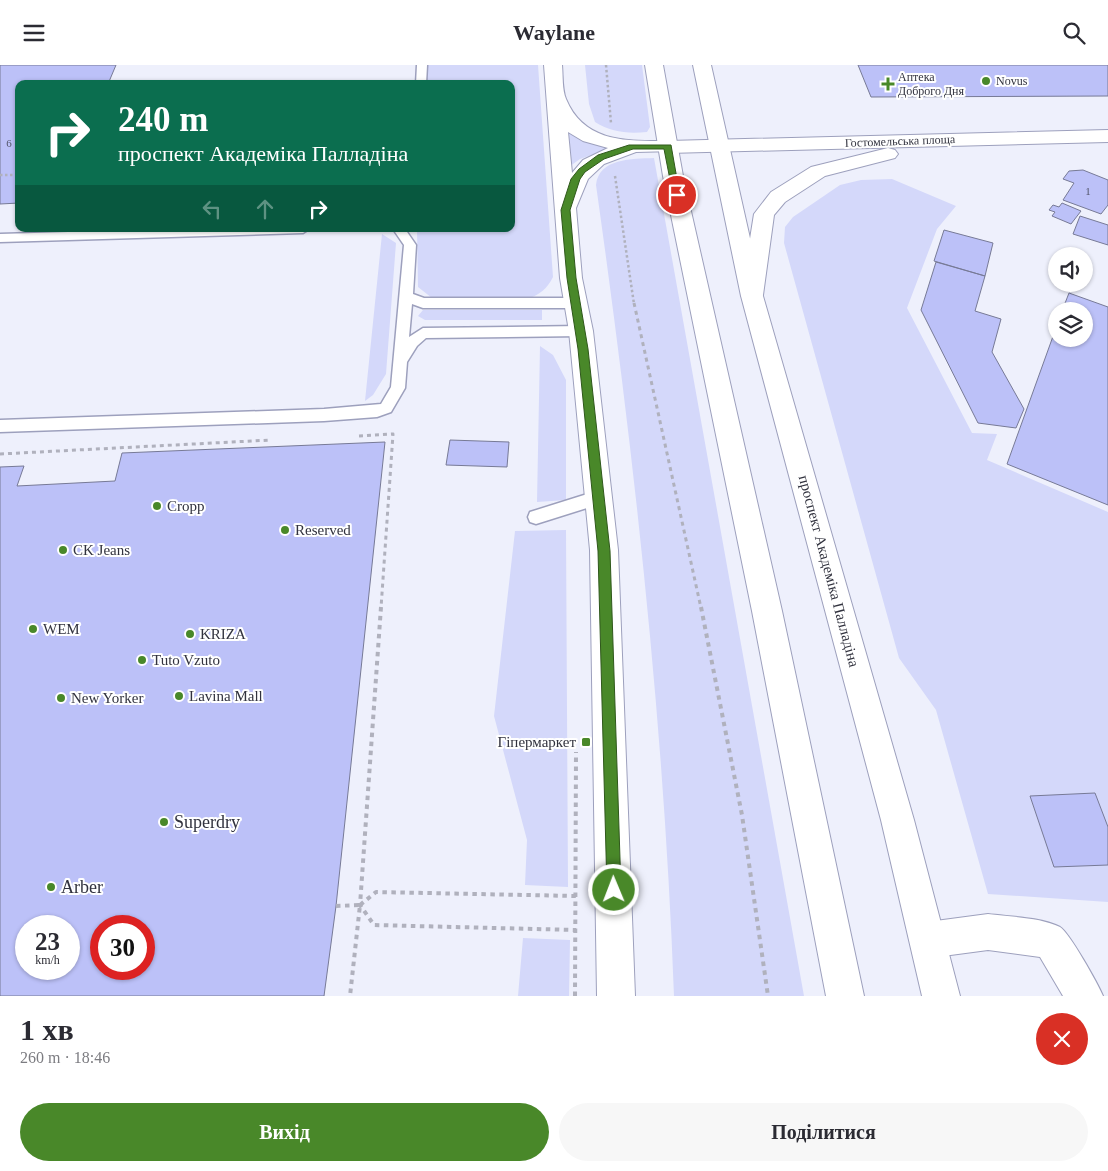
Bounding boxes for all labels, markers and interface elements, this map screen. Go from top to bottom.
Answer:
icon: menu [20,19,48,47]
icon: search [1060,19,1088,47]
text: Waylane [513,20,595,45]
place label: Аптека Доброго Дня [898,70,965,98]
place label: Novus [996,74,1028,88]
marker: Novus [980,75,992,87]
marker: Аптека Доброго Дня [882,78,894,90]
icon: right [35,100,100,165]
text: 240 m [118,100,208,139]
street label: Гостомельська площа [845,132,956,150]
house number: 6 [6,137,12,149]
text: проспект Академіка Палладіна [118,141,408,166]
pin [656,174,698,216]
icon: arrive [663,181,691,209]
house number: 1 [1085,185,1091,197]
icon: left [198,195,226,223]
icon: ahead [251,195,279,223]
icon: right [304,195,332,223]
map controls [1048,247,1093,347]
button: sound [1048,247,1093,292]
button: layers [1048,302,1093,347]
street label: проспект Академіка Палладіна [796,473,862,669]
place label: Cropp [167,498,205,514]
marker: Cropp [151,500,163,512]
place label: Reserved [295,522,351,538]
marker: Reserved [279,524,291,536]
place label: CK Jeans [73,542,130,558]
marker: CK Jeans [57,544,69,556]
place label: WEM [43,621,80,637]
marker: WEM [27,623,39,635]
place label: KRIZA [200,626,246,642]
marker: KRIZA [184,628,196,640]
place label: Tuto Vzuto [152,652,220,668]
marker: Tuto Vzuto [136,654,148,666]
place label: Lavina Mall [189,688,263,704]
place label: New Yorker [71,690,144,706]
marker: Lavina Mall [173,690,185,702]
marker: New Yorker [55,692,67,704]
place label: Гіпермаркет [498,734,576,750]
marker: Гіпермаркет [580,736,592,748]
place label: Superdry [174,812,240,832]
marker: Superdry [158,816,170,828]
position arrow [587,863,639,915]
place label: Arber [61,877,103,897]
marker: Arber [45,881,57,893]
speed limit sign: 30 [90,915,155,980]
text: 23 [35,928,60,955]
text: km/h [35,953,60,967]
text: 1 хв [20,1013,74,1046]
button: close [1036,1013,1088,1065]
text: 260 m · 18:46 [20,1049,110,1066]
button: Вихід [20,1103,549,1161]
button: Поділитися [559,1103,1088,1161]

